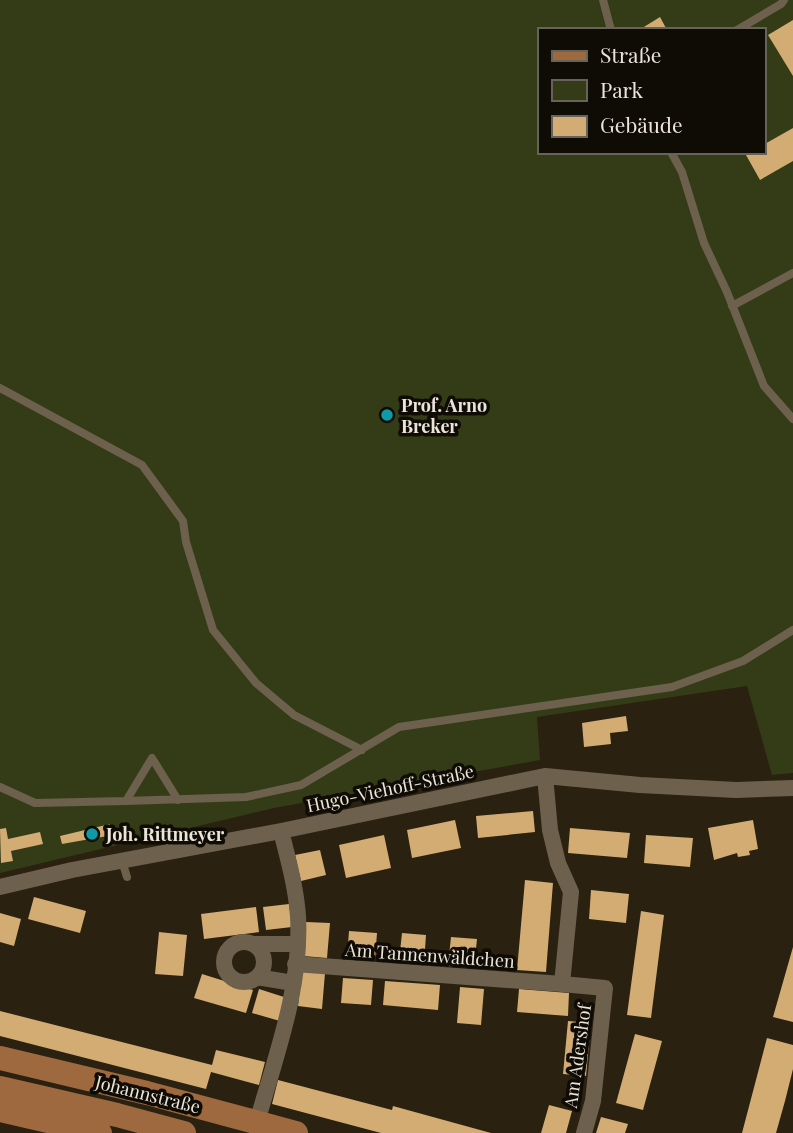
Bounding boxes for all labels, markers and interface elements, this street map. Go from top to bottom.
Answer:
legend [538,28,765,154]
text: Straße [600,40,661,68]
text: Park [600,75,644,103]
text: Gebäude [600,110,683,138]
place label: Prof. Arno Breker [401,393,487,438]
marker: Prof. Arno Breker [379,407,395,423]
street label: Hugo-Viehoff-Straße [304,759,476,817]
place label: Joh. Rittmeyer [105,822,225,846]
marker: Joh. Rittmeyer [84,826,100,842]
street label: Am Tannenwäldchen [343,937,516,973]
street label: Am Adershof [558,1001,596,1110]
street label: Johannstraße [92,1069,203,1119]

